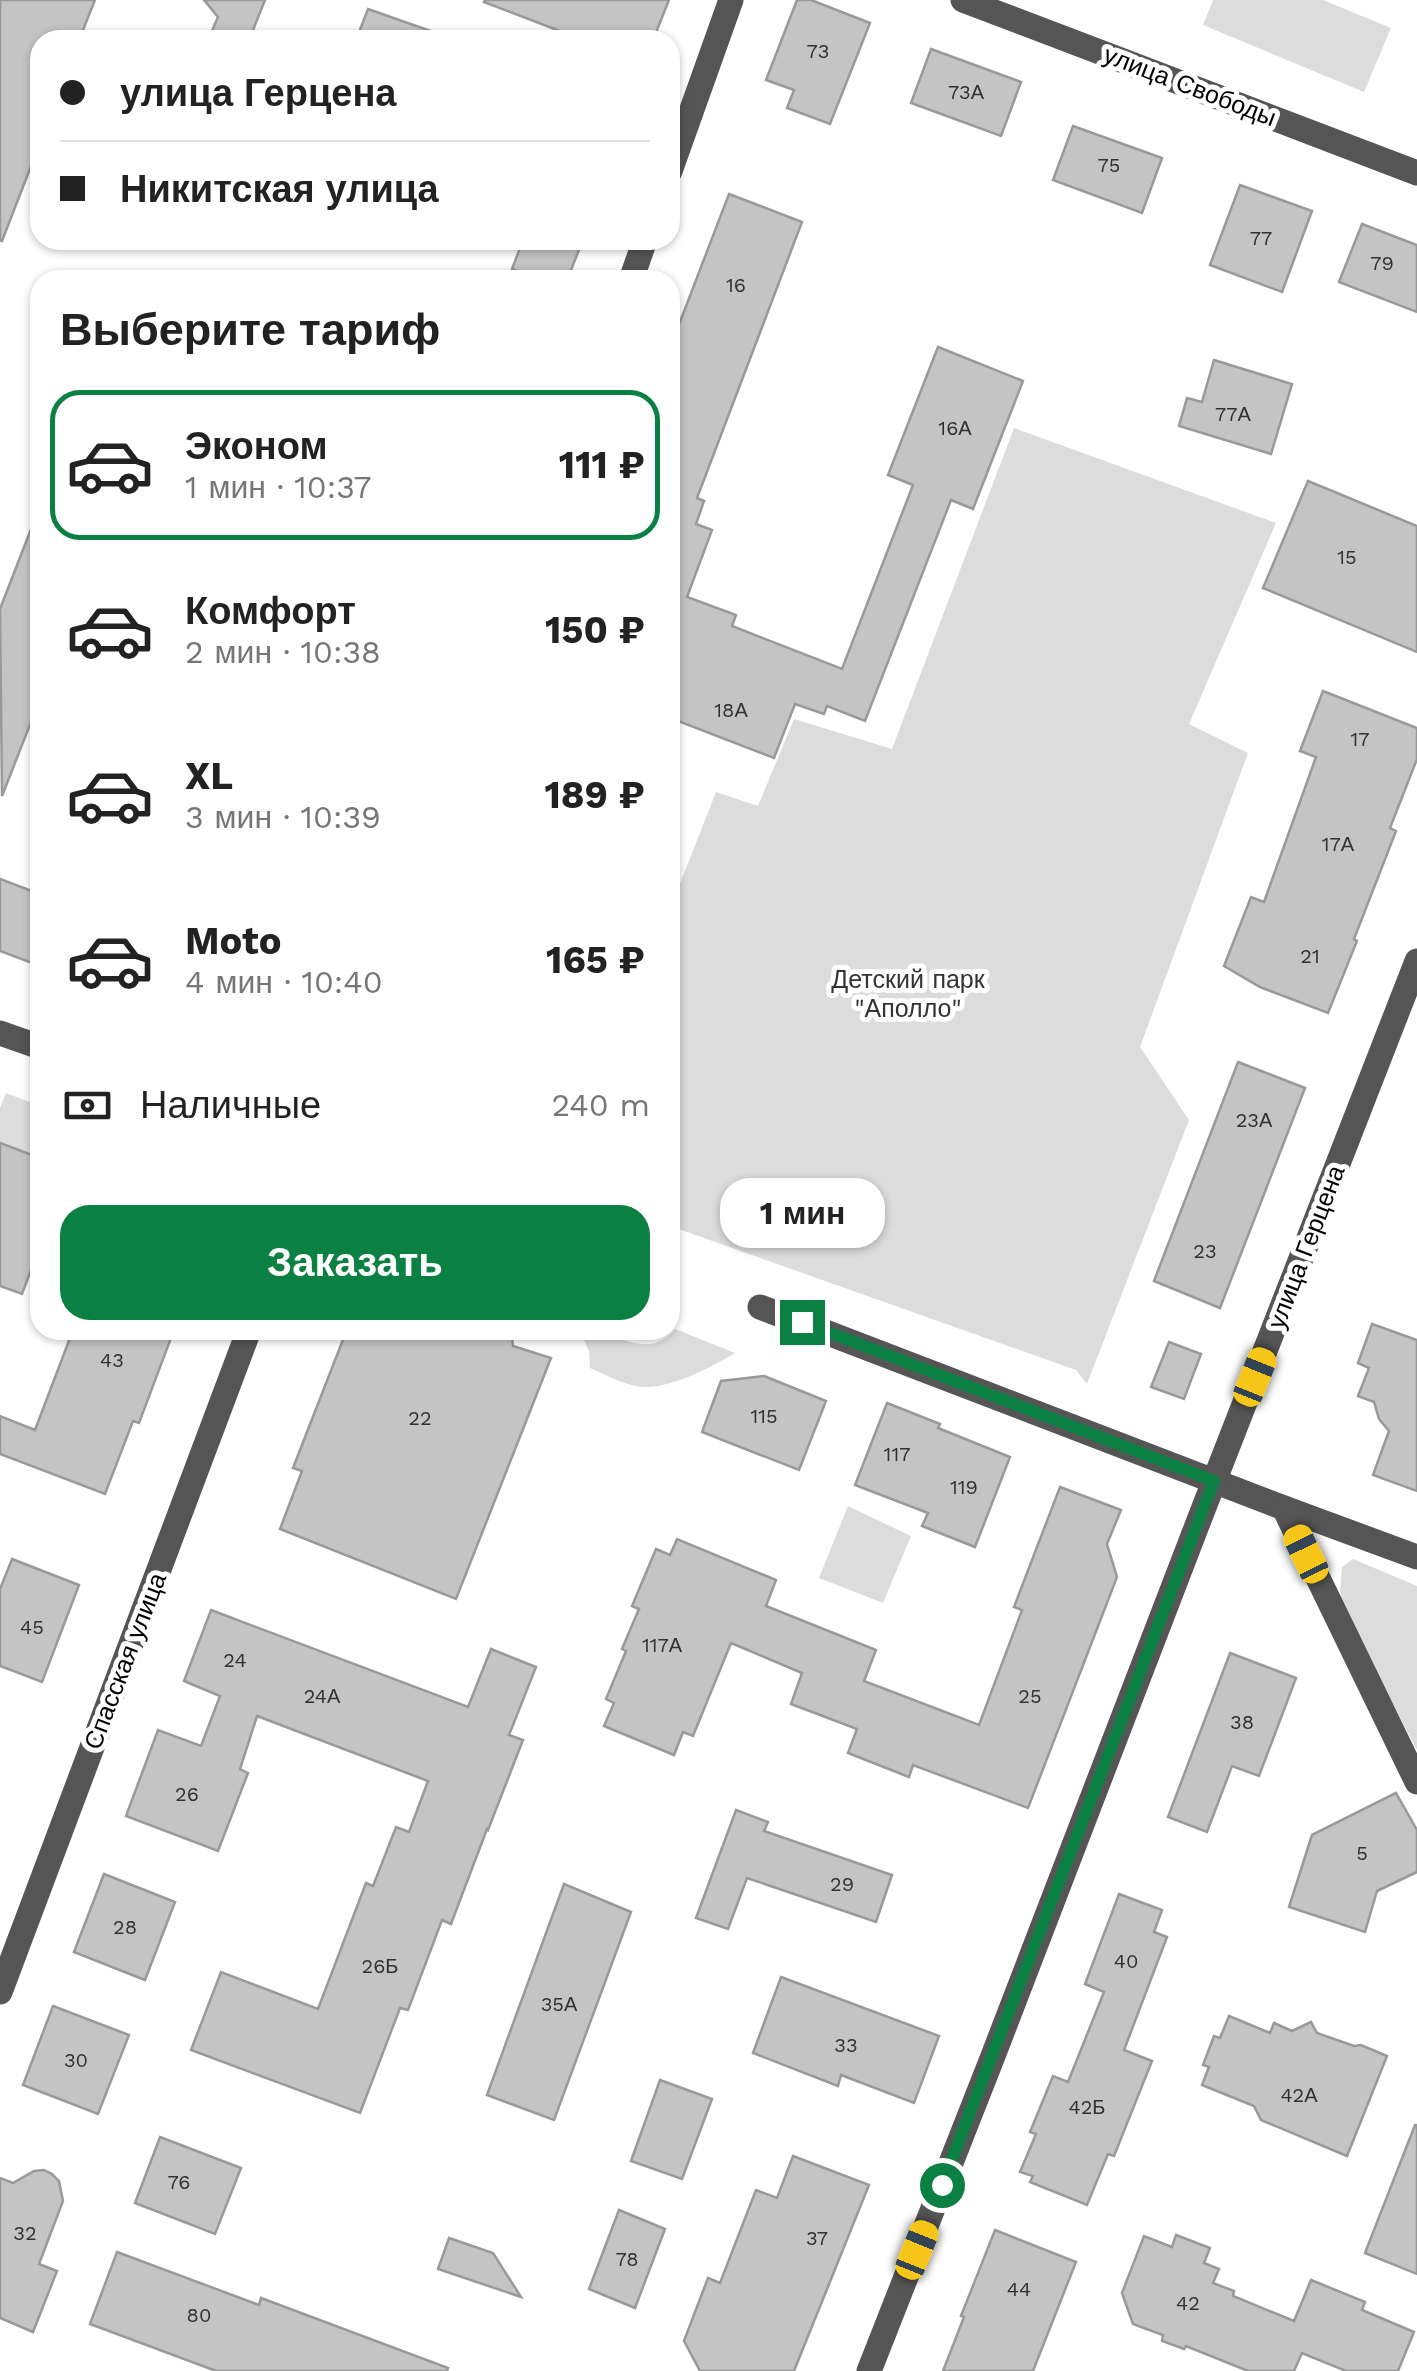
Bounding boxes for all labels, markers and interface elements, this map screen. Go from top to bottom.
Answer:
house number: 73 [807,39,829,63]
street label: улица Свободы [1100,40,1280,132]
text: улица Герцена [120,71,397,115]
house number: 73А [948,80,985,104]
house number: 75 [1098,153,1120,177]
text: Никитская улица [120,167,439,211]
house number: 77 [1250,226,1272,250]
house number: 79 [1370,251,1394,275]
house number: 16 [726,273,746,297]
text: Выберите тариф [60,303,440,356]
house number: 77А [1215,402,1252,426]
house number: 16А [938,416,972,440]
icon: car [65,420,155,510]
text: Эконом [185,424,328,468]
text: 111 ₽ [559,443,645,487]
text: 1 мин · 10:37 [185,468,372,506]
house number: 15 [1337,545,1357,569]
icon: car [65,585,155,675]
text: Комфорт [185,589,356,633]
text: 150 ₽ [545,608,645,652]
text: 2 мин · 10:38 [185,633,381,671]
house number: 18А [714,698,748,722]
house number: 17 [1350,727,1370,751]
icon: car [65,750,155,840]
text: XL [185,754,233,798]
text: 189 ₽ [544,773,645,817]
text: 3 мин · 10:39 [185,798,381,836]
house number: 17А [1322,832,1355,856]
icon: car [65,915,155,1005]
text: Moto [185,919,281,963]
text: 165 ₽ [546,938,645,982]
house number: 21 [1300,944,1320,968]
text: 4 мин · 10:40 [185,963,383,1001]
park label: Детский парк "Аполло" [831,965,986,1023]
icon: cash [60,1078,115,1133]
text: Наличные [140,1083,321,1127]
text: 240 m [551,1086,650,1124]
house number: 23А [1236,1108,1273,1132]
street label: улица Герцена [1262,1161,1350,1333]
callout: 1 мин [720,1177,884,1247]
text: 1 мин [760,1194,845,1232]
button: Заказать [60,1205,650,1320]
house number: 23 [1193,1239,1217,1263]
route end [780,1300,825,1345]
car [1230,1344,1280,1410]
house number: 43 [100,1348,124,1372]
house number: 115 [750,1404,778,1428]
house number: 22 [408,1406,432,1430]
house number: 117 [884,1442,910,1466]
house number: 119 [950,1475,978,1499]
car [1279,1520,1333,1588]
street label: Спасская улица [78,1569,172,1753]
house number: 45 [20,1615,44,1639]
house number: 117А [642,1633,683,1657]
house number: 24 [223,1648,247,1672]
house number: 24А [304,1684,341,1708]
house number: 25 [1018,1684,1042,1708]
house number: 38 [1230,1710,1254,1734]
house number: 26 [175,1782,199,1806]
house number: 5 [1356,1841,1368,1865]
house number: 29 [830,1872,854,1896]
house number: 28 [113,1915,137,1939]
house number: 40 [1114,1949,1138,1973]
house number: 26Б [362,1954,398,1978]
house number: 35А [541,1992,578,2016]
house number: 33 [834,2033,858,2057]
house number: 30 [64,2048,88,2072]
house number: 42А [1280,2083,1318,2107]
house number: 42Б [1068,2095,1106,2119]
route start [920,2163,965,2208]
house number: 76 [168,2170,190,2194]
car [892,2217,942,2283]
house number: 32 [13,2221,37,2245]
house number: 37 [806,2226,828,2250]
house number: 78 [615,2247,639,2271]
house number: 44 [1007,2277,1031,2301]
house number: 42 [1176,2291,1200,2315]
house number: 80 [187,2303,211,2327]

